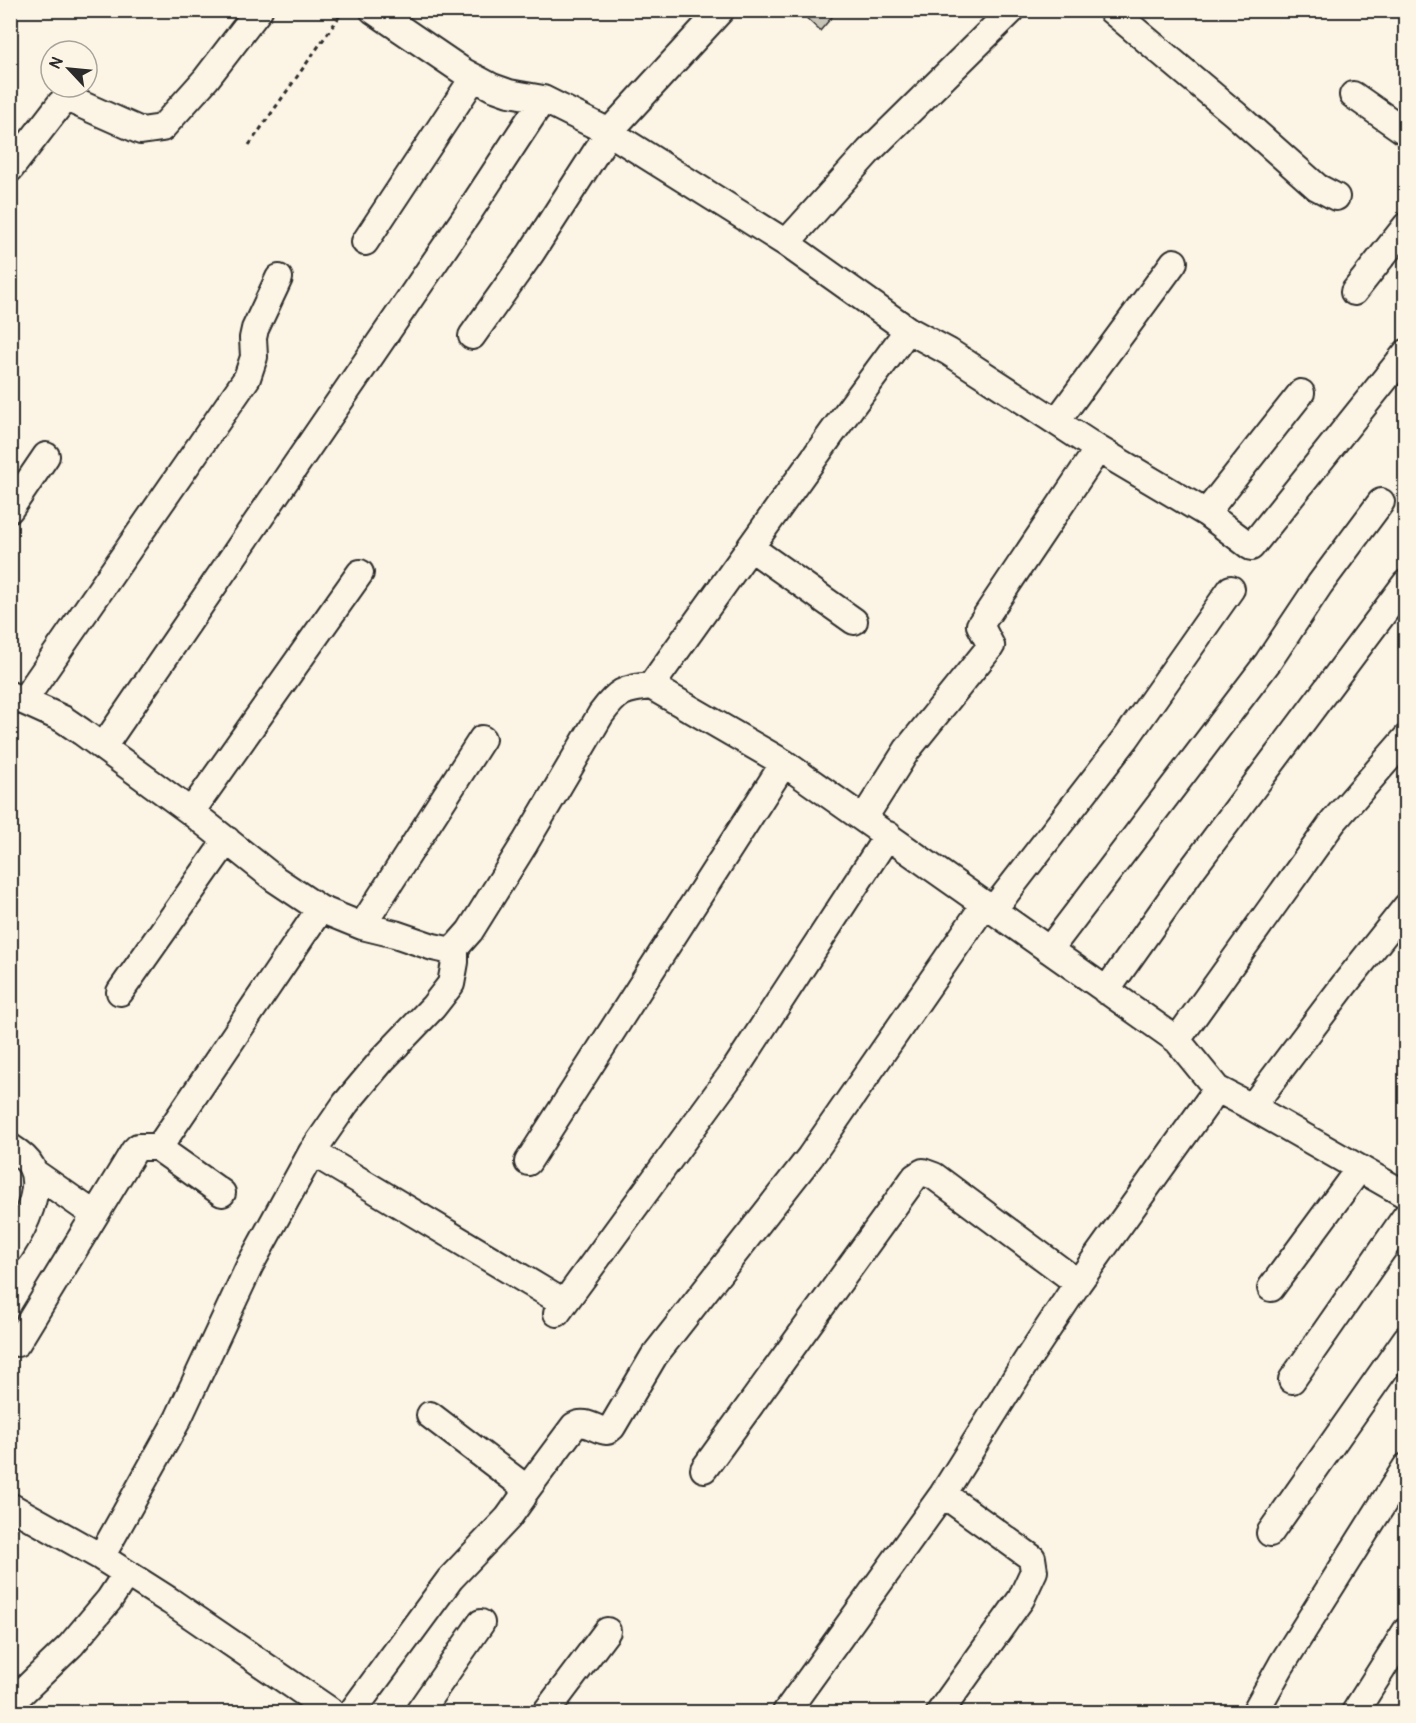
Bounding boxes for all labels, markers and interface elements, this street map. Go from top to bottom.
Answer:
north arrow [39,39,99,99]
text: N [45,53,68,72]

